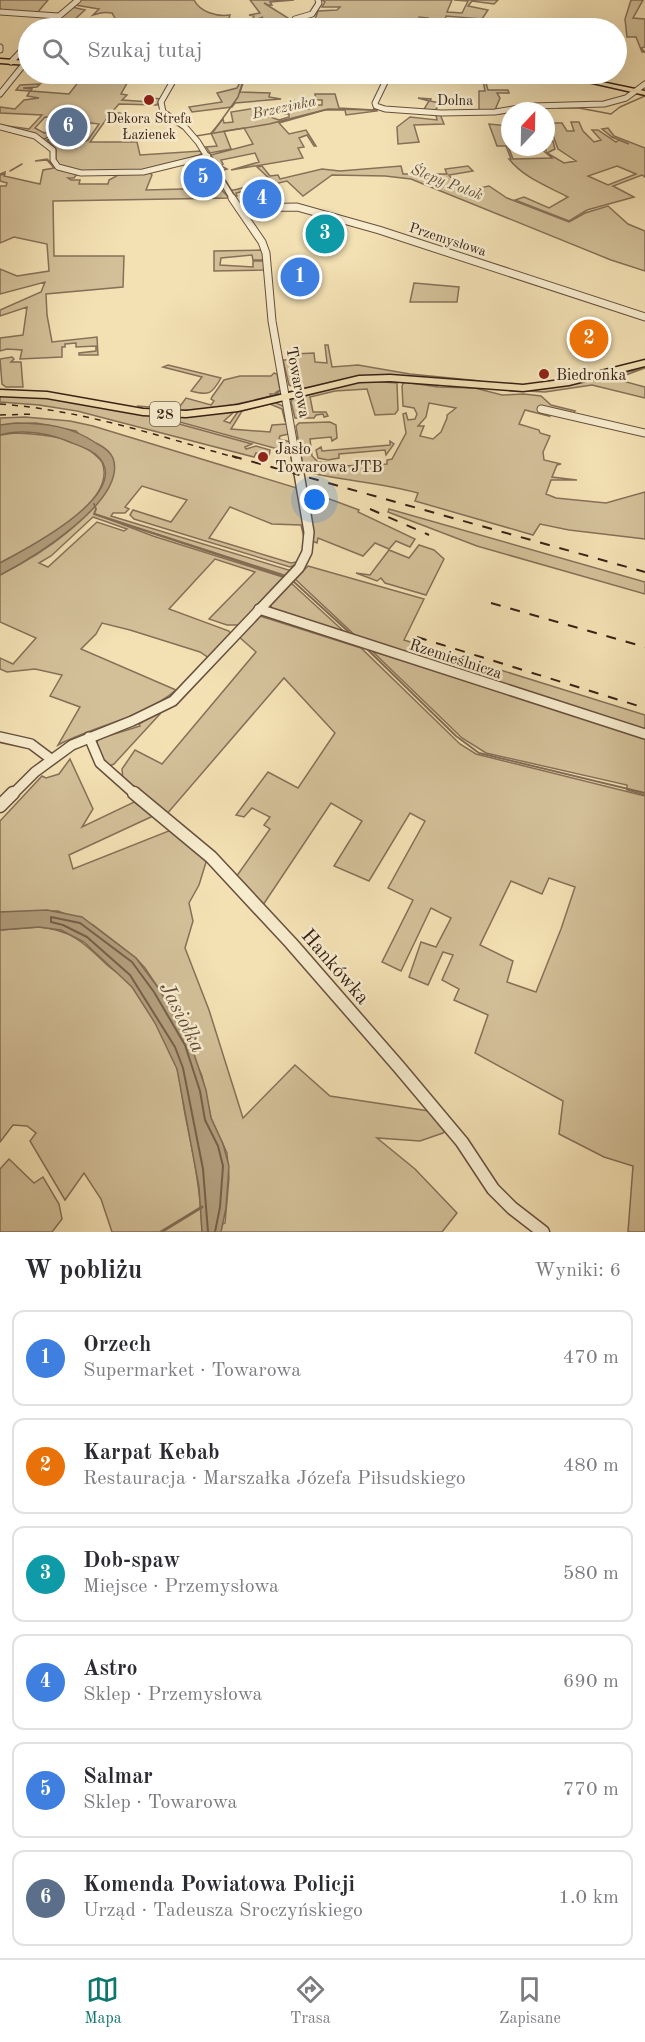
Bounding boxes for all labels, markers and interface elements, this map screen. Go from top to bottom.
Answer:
search box [18,18,627,84]
icon: search [39,35,72,68]
text: Szukaj tutaj [87,40,203,62]
marker: Dekora Strefa Łazienek [142,93,156,107]
water label: Brzezinka [250,94,318,123]
street label: Dolna [437,94,473,108]
north arrow [501,102,555,156]
pin: 6 [48,104,88,150]
place label: Dekora Strefa Łazienek [106,112,192,142]
pin: 5 [184,156,222,201]
water label: Ślepy Potok [408,159,486,204]
pin: 4 [242,176,282,222]
pin: 3 [306,212,344,256]
street label: Przemysłowa [407,221,488,259]
pin: 1 [280,254,320,300]
pin: 2 [570,316,608,362]
street label: Towarowa [282,346,312,419]
marker: Biedronka [537,367,551,381]
place label: Biedronka [556,368,627,384]
road number: 28 [150,402,180,426]
place label: Jasło Towarowa JTB [275,442,382,476]
marker: Jasło Towarowa JTB [256,450,270,464]
your location [300,485,329,514]
street label: Rzemieślnicza [407,637,504,682]
street label: Hankówka [297,926,372,1009]
water label: Jasiołka [155,979,208,1056]
text: W pobliżu [24,1258,142,1284]
text: Wyniki: 6 [534,1261,621,1281]
text: Orzech [83,1334,151,1356]
text: 1 [40,1348,51,1368]
text: 470 m [563,1348,619,1368]
text: Supermarket · Towarowa [83,1361,301,1381]
text: Karpat Kebab [83,1442,220,1464]
text: 2 [40,1456,51,1476]
text: 480 m [563,1456,619,1476]
text: Restauracja · Marszałka Józefa Piłsudskiego [83,1469,466,1489]
text: Dob-spaw [83,1550,180,1572]
text: 3 [40,1564,51,1584]
text: 580 m [563,1564,619,1584]
text: Miejsce · Przemysłowa [83,1577,279,1597]
text: Astro [83,1658,138,1680]
text: 4 [40,1672,51,1692]
text: 690 m [563,1672,619,1692]
text: Sklep · Przemysłowa [83,1685,262,1705]
text: Salmar [83,1766,153,1788]
text: 5 [40,1780,51,1800]
text: 770 m [563,1780,619,1800]
text: Sklep · Towarowa [83,1793,237,1813]
text: Komenda Powiatowa Policji [83,1874,355,1896]
text: 6 [40,1888,51,1908]
text: 1.0 km [558,1888,619,1908]
text: Urząd · Tadeusza Sroczyńskiego [83,1901,363,1921]
tab: Mapa [84,1973,122,2029]
tab: Trasa [290,1973,331,2029]
tab: Zapisane [499,1973,561,2029]

